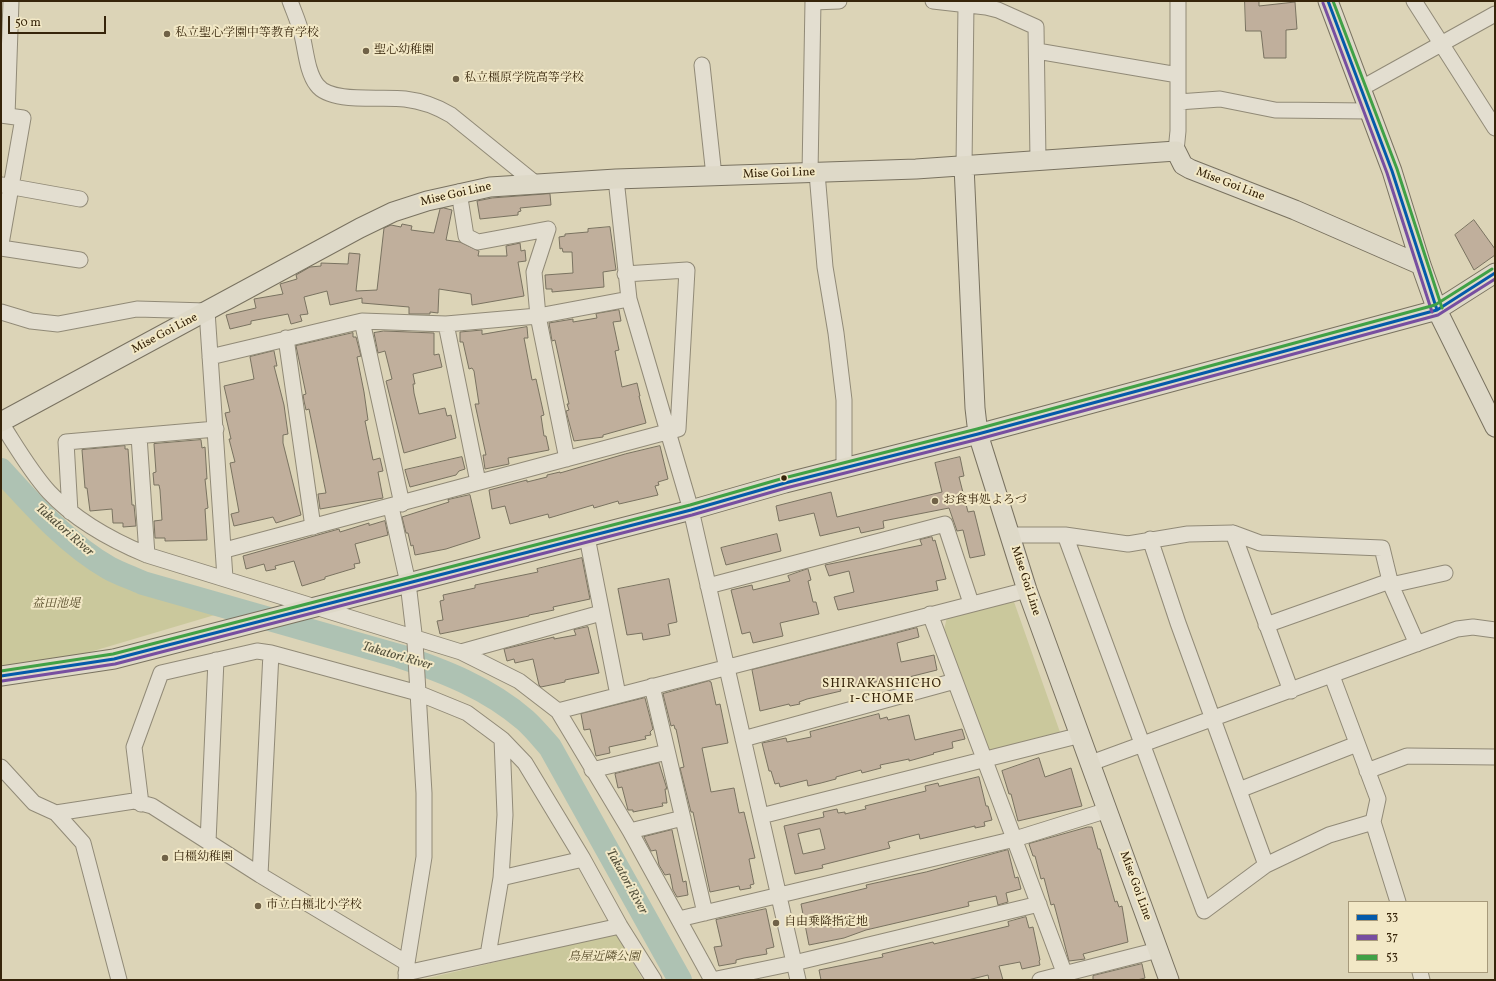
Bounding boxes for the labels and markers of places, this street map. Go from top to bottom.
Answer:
place label: 私立聖心学園中等教育学校 [175,27,319,41]
marker: 私立聖心学園中等教育学校 [162,29,172,39]
place label: 聖心幼稚園 [374,44,434,58]
marker: 聖心幼稚園 [361,46,371,56]
place label: 私立橿原学院高等学校 [464,72,584,86]
marker: 私立橿原学院高等学校 [451,74,461,84]
unlabelled marker [779,473,789,483]
place label: お食事処よろづ [943,494,1027,508]
marker: お食事処よろづ [930,496,940,506]
place label: 白橿幼稚園 [173,851,233,865]
marker: 白橿幼稚園 [160,853,170,863]
place label: 市立白橿北小学校 [266,899,362,913]
marker: 市立白橿北小学校 [253,901,263,911]
place label: 自由乗降指定地 [784,916,868,930]
marker: 自由乗降指定地 [771,918,781,928]

